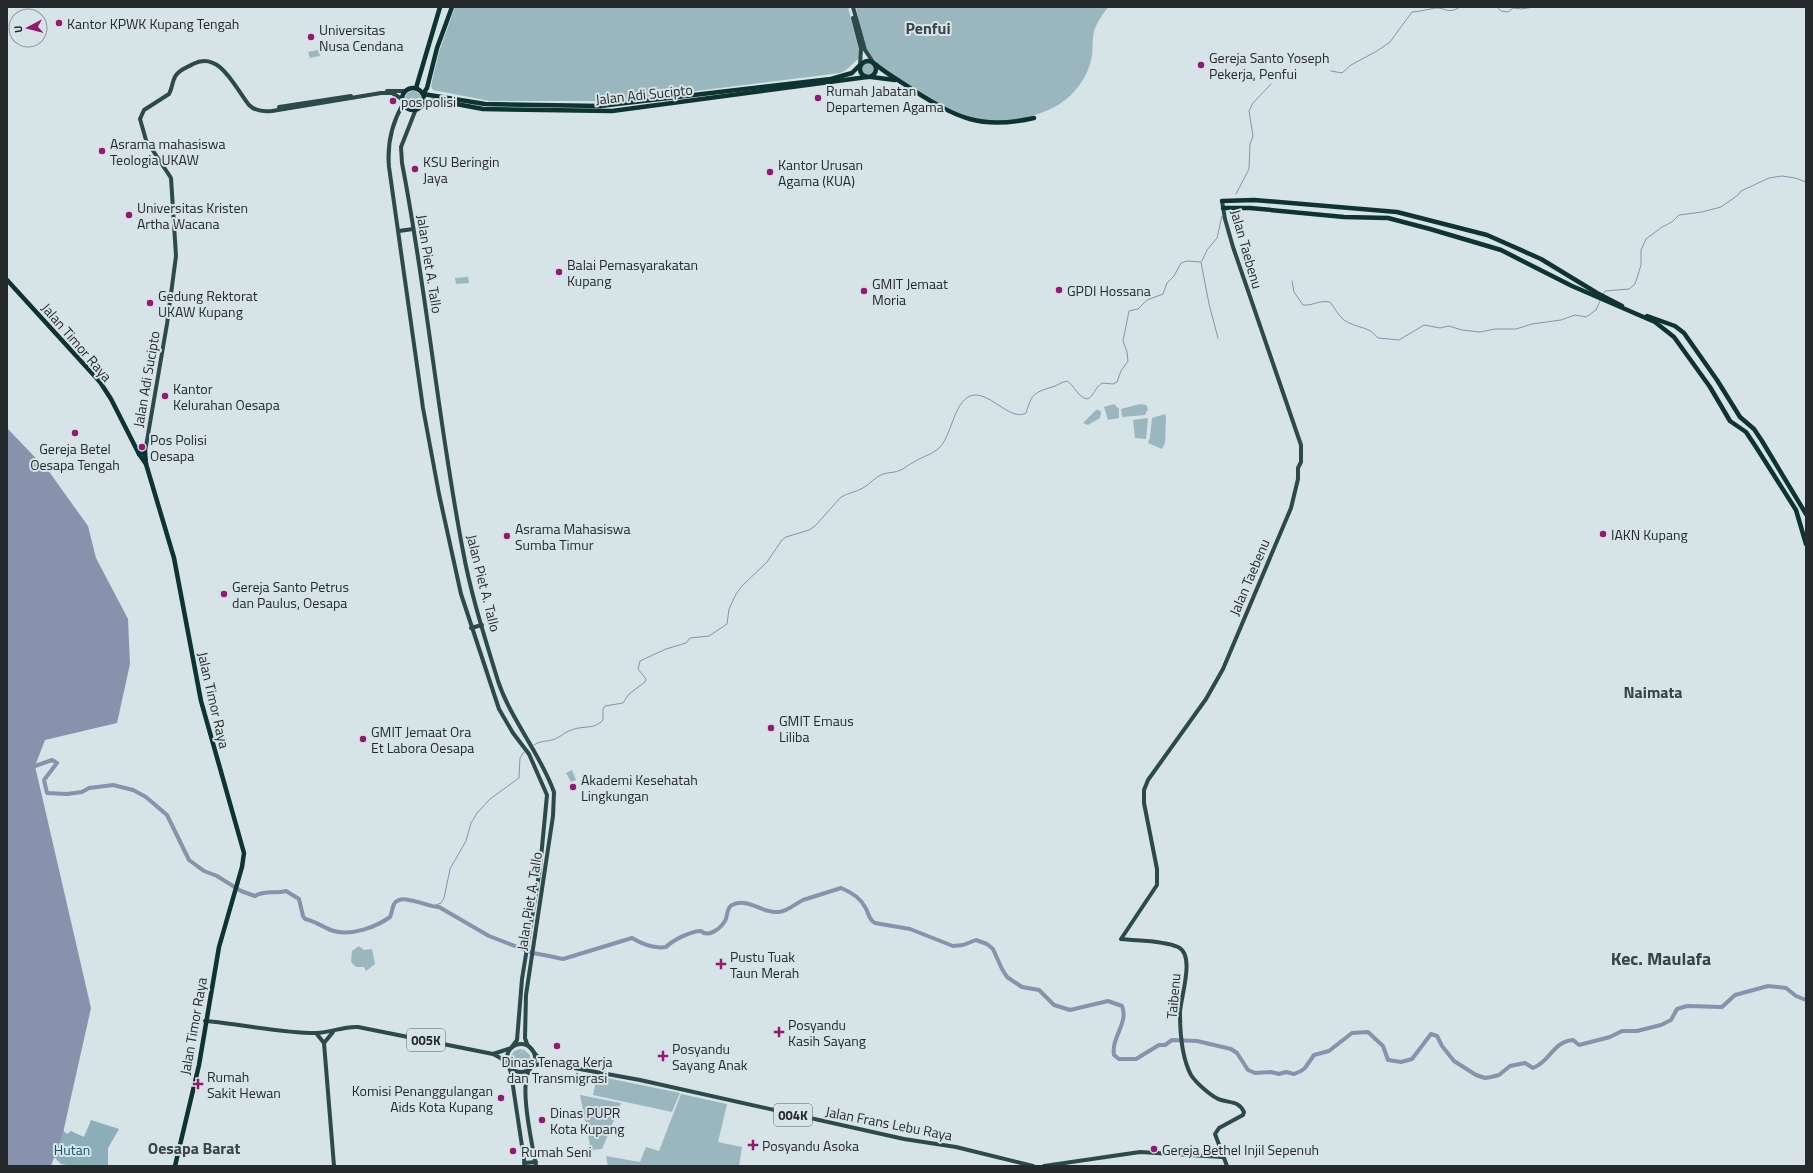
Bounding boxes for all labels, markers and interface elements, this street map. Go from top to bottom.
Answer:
north arrow [8,8,48,48]
place label: Kantor KPWK Kupang Tengah [67,13,239,34]
district label: Penfui [905,16,951,40]
marker: Kantor KPWK Kupang Tengah [54,18,64,28]
place label: Universitas Nusa Cendana [319,19,404,56]
text: U [10,25,26,34]
marker: Universitas Nusa Cendana [306,32,316,42]
place label: Gereja Santo Yoseph Pekerja, Penfui [1209,47,1330,84]
marker: Gereja Santo Yoseph Pekerja, Penfui [1196,60,1206,70]
street label: Jalan Adi Sucipto [594,78,694,110]
place label: Rumah Jabatan Departemen Agama [826,80,944,117]
place label: pos polisi [401,91,456,112]
marker: Rumah Jabatan Departemen Agama [813,93,823,103]
marker: pos polisi [388,96,398,106]
place label: Asrama mahasiswa Teologia UKAW [110,133,225,170]
marker: Asrama mahasiswa Teologia UKAW [97,146,107,156]
place label: KSU Beringin Jaya [423,151,500,188]
place label: Kantor Urusan Agama (KUA) [778,154,863,191]
marker: KSU Beringin Jaya [410,164,420,174]
marker: Kantor Urusan Agama (KUA) [765,167,775,177]
place label: Universitas Kristen Artha Wacana [137,197,248,234]
street label: Jalan Taebenu [1226,207,1268,291]
marker: Universitas Kristen Artha Wacana [124,210,134,220]
street label: Jalan Piet A. Tallo [412,213,448,315]
place label: Balai Pemasyarakatan Kupang [567,254,698,291]
marker: Balai Pemasyarakatan Kupang [554,267,564,277]
place label: GMIT Jemaat Moria [872,273,948,310]
place label: GPDI Hossana [1067,280,1151,301]
place label: Gedung Rektorat UKAW Kupang [158,285,258,322]
marker: GPDI Hossana [1054,285,1064,295]
marker: GMIT Jemaat Moria [859,286,869,296]
street label: Jalan Timor Raya [37,298,117,386]
marker: Gedung Rektorat UKAW Kupang [145,298,155,308]
street label: Jalan Adi Sucipto [127,329,165,429]
place label: Kantor Kelurahan Oesapa [173,378,280,415]
marker: Kantor Kelurahan Oesapa [160,391,170,401]
marker: Gereja Betel Oesapa Tengah [70,428,80,438]
place label: Pos Polisi Oesapa [150,429,207,466]
place label: Gereja Betel Oesapa Tengah [30,438,120,475]
marker: Pos Polisi Oesapa [137,442,147,452]
place label: Asrama Mahasiswa Sumba Timur [515,518,630,555]
place label: IAKN Kupang [1611,524,1688,545]
marker: IAKN Kupang [1598,529,1608,539]
marker: Asrama Mahasiswa Sumba Timur [502,531,512,541]
street label: Jalan Piet A. Tallo [462,532,506,634]
street label: Jalan Taebenu [1223,535,1275,619]
place label: Gereja Santo Petrus dan Paulus, Oesapa [232,576,349,613]
marker: Gereja Santo Petrus dan Paulus, Oesapa [219,589,229,599]
street label: Jalan Timor Raya [193,650,235,750]
district label: Naimata [1624,680,1683,704]
place label: GMIT Emaus Liliba [779,710,854,747]
place label: GMIT Jemaat Ora Et Labora Oesapa [371,721,474,758]
marker: GMIT Emaus Liliba [766,723,776,733]
marker: GMIT Jemaat Ora Et Labora Oesapa [358,734,368,744]
place label: Akademi Kesehatah Lingkungan [581,769,698,806]
marker: Akademi Kesehatah Lingkungan [568,782,578,792]
street label: Jalan Piet A. Tallo [511,850,547,952]
district label: Kec. Maulafa [1611,945,1711,972]
place label: Pustu Tuak Taun Merah [730,946,799,983]
marker: Pustu Tuak Taun Merah [715,958,727,970]
street label: Taibenu [1161,972,1185,1020]
street label: Jalan Timor Raya [174,976,212,1076]
place label: Posyandu Kasih Sayang [788,1014,866,1051]
marker: Posyandu Kasih Sayang [773,1026,785,1038]
road number: 005K [407,1029,445,1051]
place label: Posyandu Sayang Anak [672,1038,748,1075]
marker: Dinas Tenaga Kerja dan Transmigrasi [552,1041,562,1051]
marker: Posyandu Sayang Anak [657,1050,669,1062]
place label: Dinas Tenaga Kerja dan Transmigrasi [502,1051,612,1088]
place label: Rumah Sakit Hewan [207,1066,281,1103]
marker: Rumah Sakit Hewan [192,1078,204,1090]
place label: Komisi Penanggulangan Aids Kota Kupang [352,1080,493,1117]
marker: Komisi Penanggulangan Aids Kota Kupang [496,1093,506,1103]
street label: Jalan Frans Lebu Raya [824,1100,954,1146]
place label: Dinas PUPR Kota Kupang [550,1102,624,1139]
road number: 004K [774,1104,812,1126]
marker: Dinas PUPR Kota Kupang [537,1115,547,1125]
place label: Posyandu Asoka [762,1135,859,1156]
district label: Oesapa Barat [148,1136,240,1160]
park label: Hutan [54,1139,90,1160]
marker: Posyandu Asoka [747,1139,759,1151]
place label: Gereja Bethel Injil Sepenuh [1162,1139,1319,1160]
place label: Rumah Seni [521,1141,592,1162]
marker: Gereja Bethel Injil Sepenuh [1149,1144,1159,1154]
marker: Rumah Seni [508,1146,518,1156]

